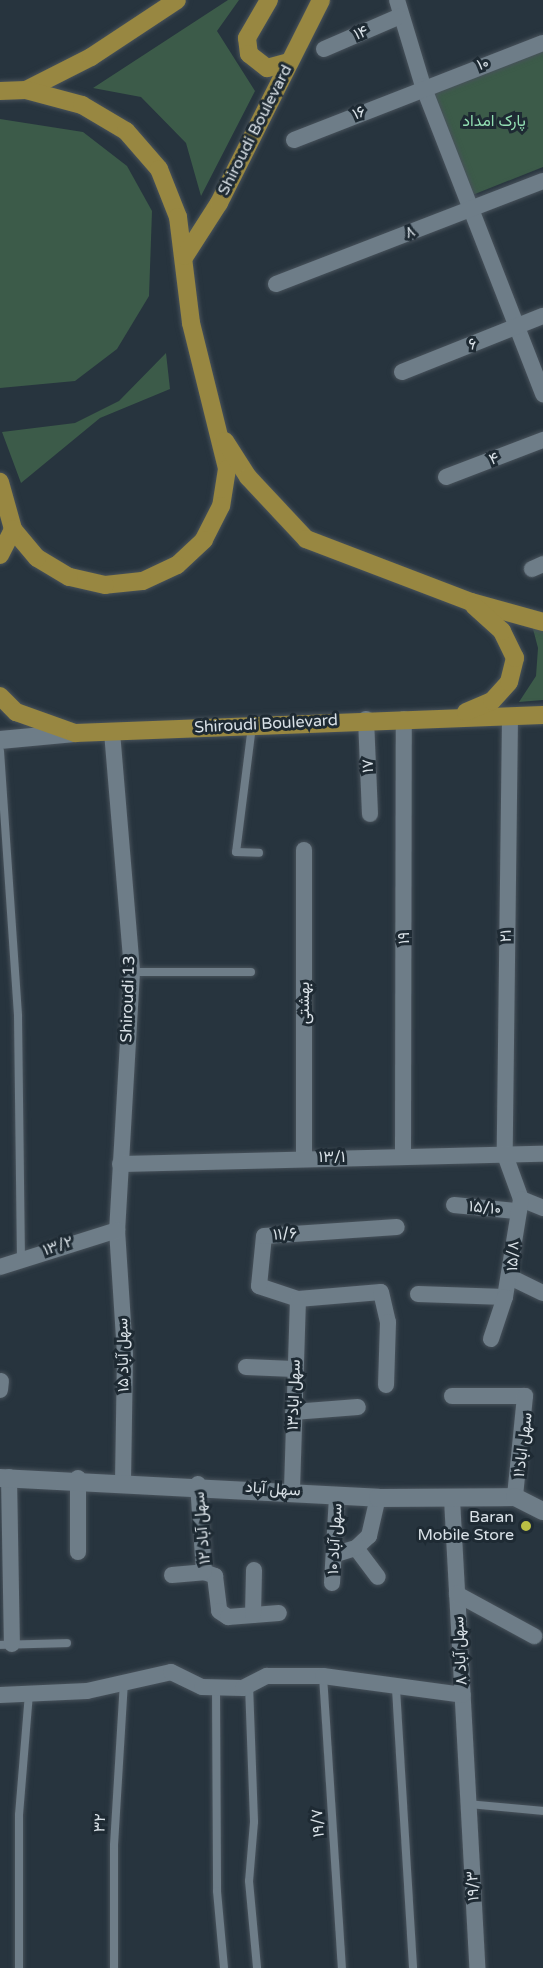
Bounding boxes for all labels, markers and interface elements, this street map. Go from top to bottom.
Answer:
street label: ۱۴ [351,21,371,45]
street label: ۱۰ [474,53,492,75]
street label: Shiroudi Boulevard [214,62,296,198]
street label: ۱۶ [350,102,368,124]
park label: پارک امداد [462,111,526,131]
street label: ۸ [402,221,418,243]
street label: ۶ [466,334,480,354]
street label: ۴ [486,448,502,470]
street label: Shiroudi Boulevard [194,711,338,737]
street label: ۱۷ [358,759,378,773]
street label: ۲۱ [496,929,516,943]
street label: ۱۹ [394,932,414,944]
street label: Shiroudi 13 [117,955,139,1043]
street label: بهشتی [294,982,314,1024]
street label: ۱۳/۱ [319,1147,345,1167]
street label: ۱۵/۱۰ [468,1197,502,1219]
street label: ۱۱/۶ [272,1223,298,1245]
street label: ۱۳/۲ [40,1232,76,1260]
street label: ۱۵/۸ [503,1240,523,1272]
street label: سهل آباد ۱۵ [113,1318,133,1392]
street label: سهل اباد۱۳ [283,1359,305,1431]
street label: سهل اباد۱۱ [510,1412,536,1478]
street label: سهل آباد [245,1477,301,1501]
street label: سهل آباد ۱۲ [189,1491,215,1565]
street label: سهل آباد ۱۰ [324,1503,346,1575]
place label: Baran Mobile Store [418,1507,514,1545]
marker: Baran Mobile Store [519,1519,533,1533]
street label: سهل آباد ۸ [449,1616,471,1686]
street label: ۱۹/۷ [307,1808,329,1838]
street label: ۳۲ [90,1813,110,1833]
street label: ۱۹/۳ [463,1871,483,1901]

